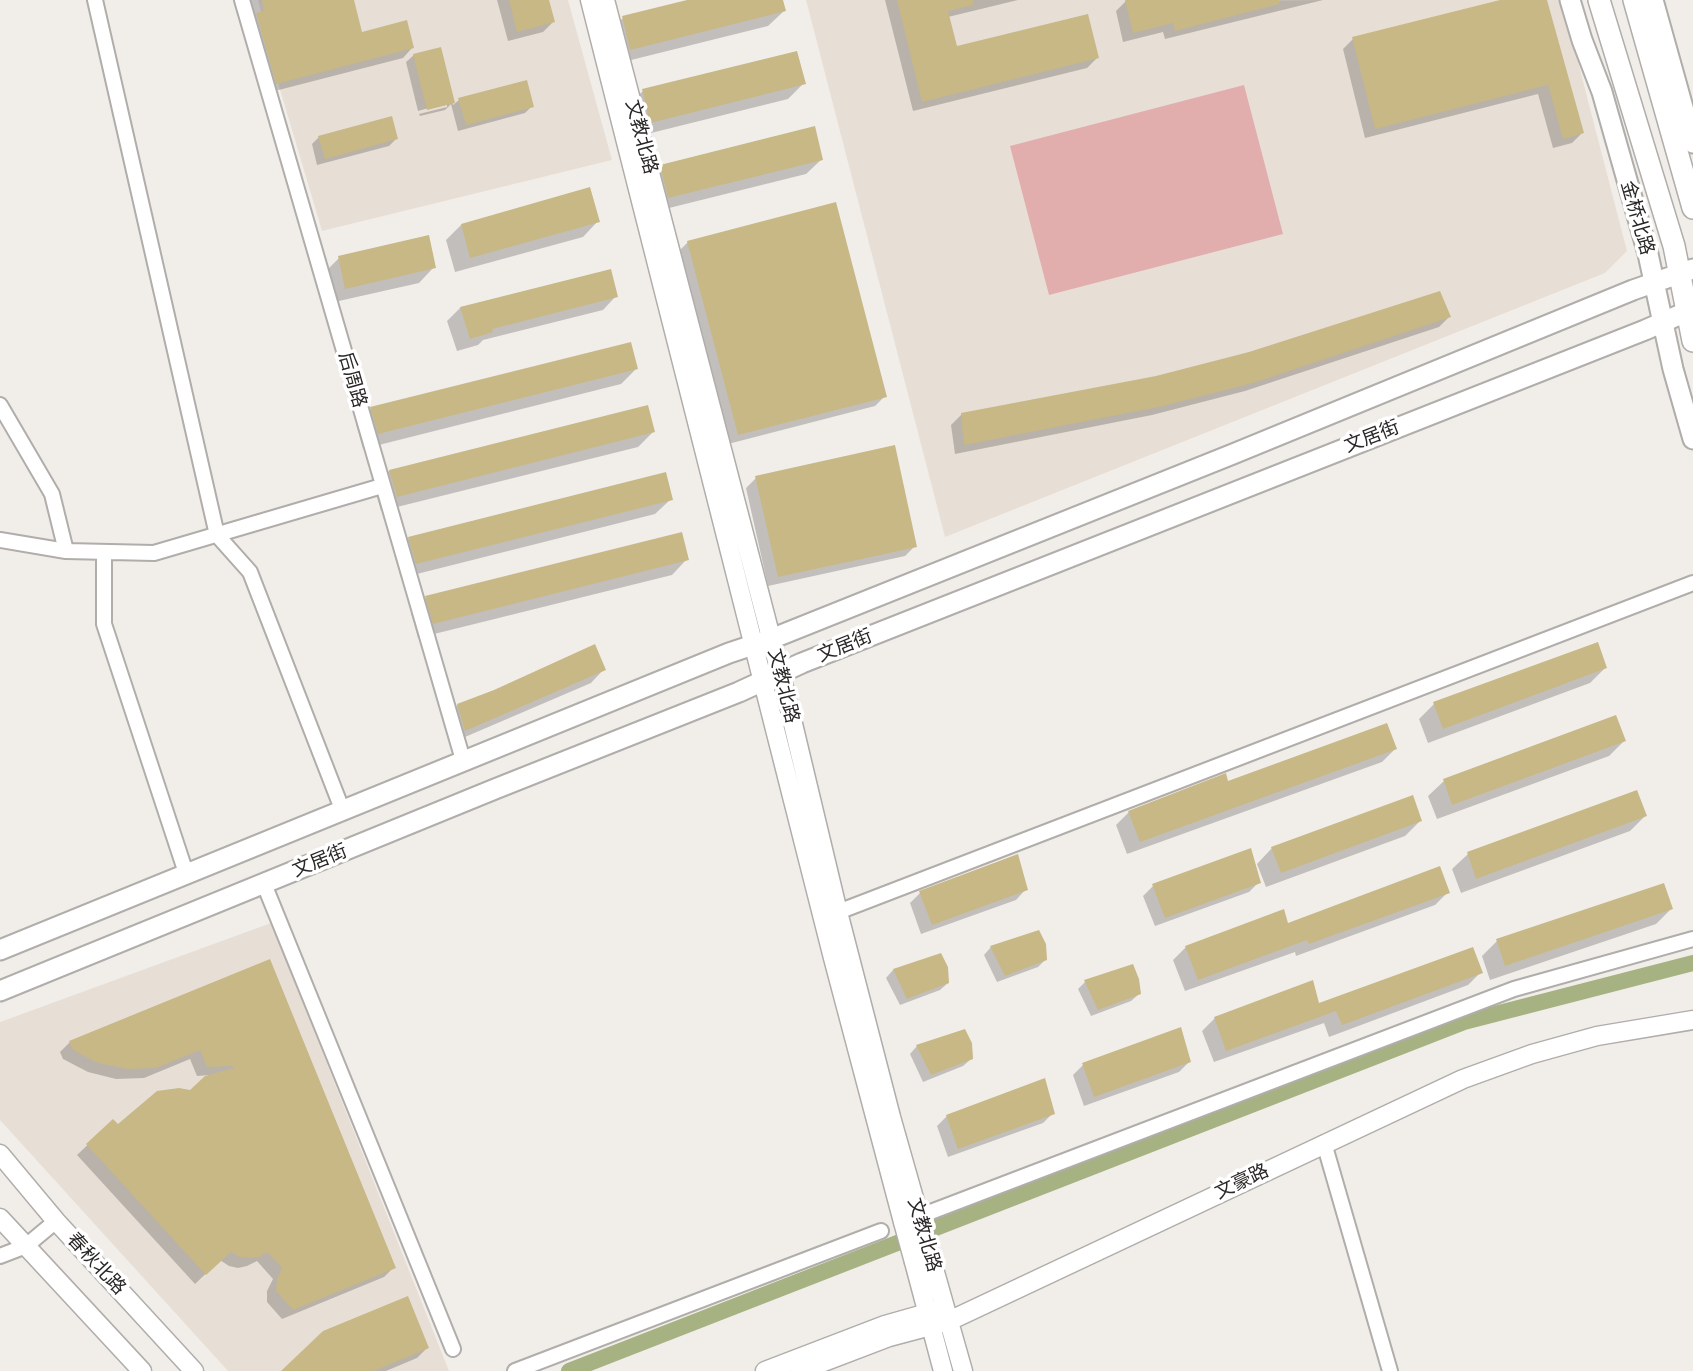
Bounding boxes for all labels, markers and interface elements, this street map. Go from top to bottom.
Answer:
street label: 文教北路 [620,97,662,177]
street label: 金桥北路 [1616,178,1658,258]
street label: 后周路 [333,349,371,411]
street label: 文居街 [1341,416,1403,458]
street label: 文居街 [814,625,876,667]
street label: 文教北路 [763,646,803,726]
street label: 文居街 [289,840,351,882]
street label: 文豪路 [1211,1160,1273,1204]
street label: 文教北路 [903,1195,945,1275]
street label: 春秋北路 [62,1228,130,1300]

